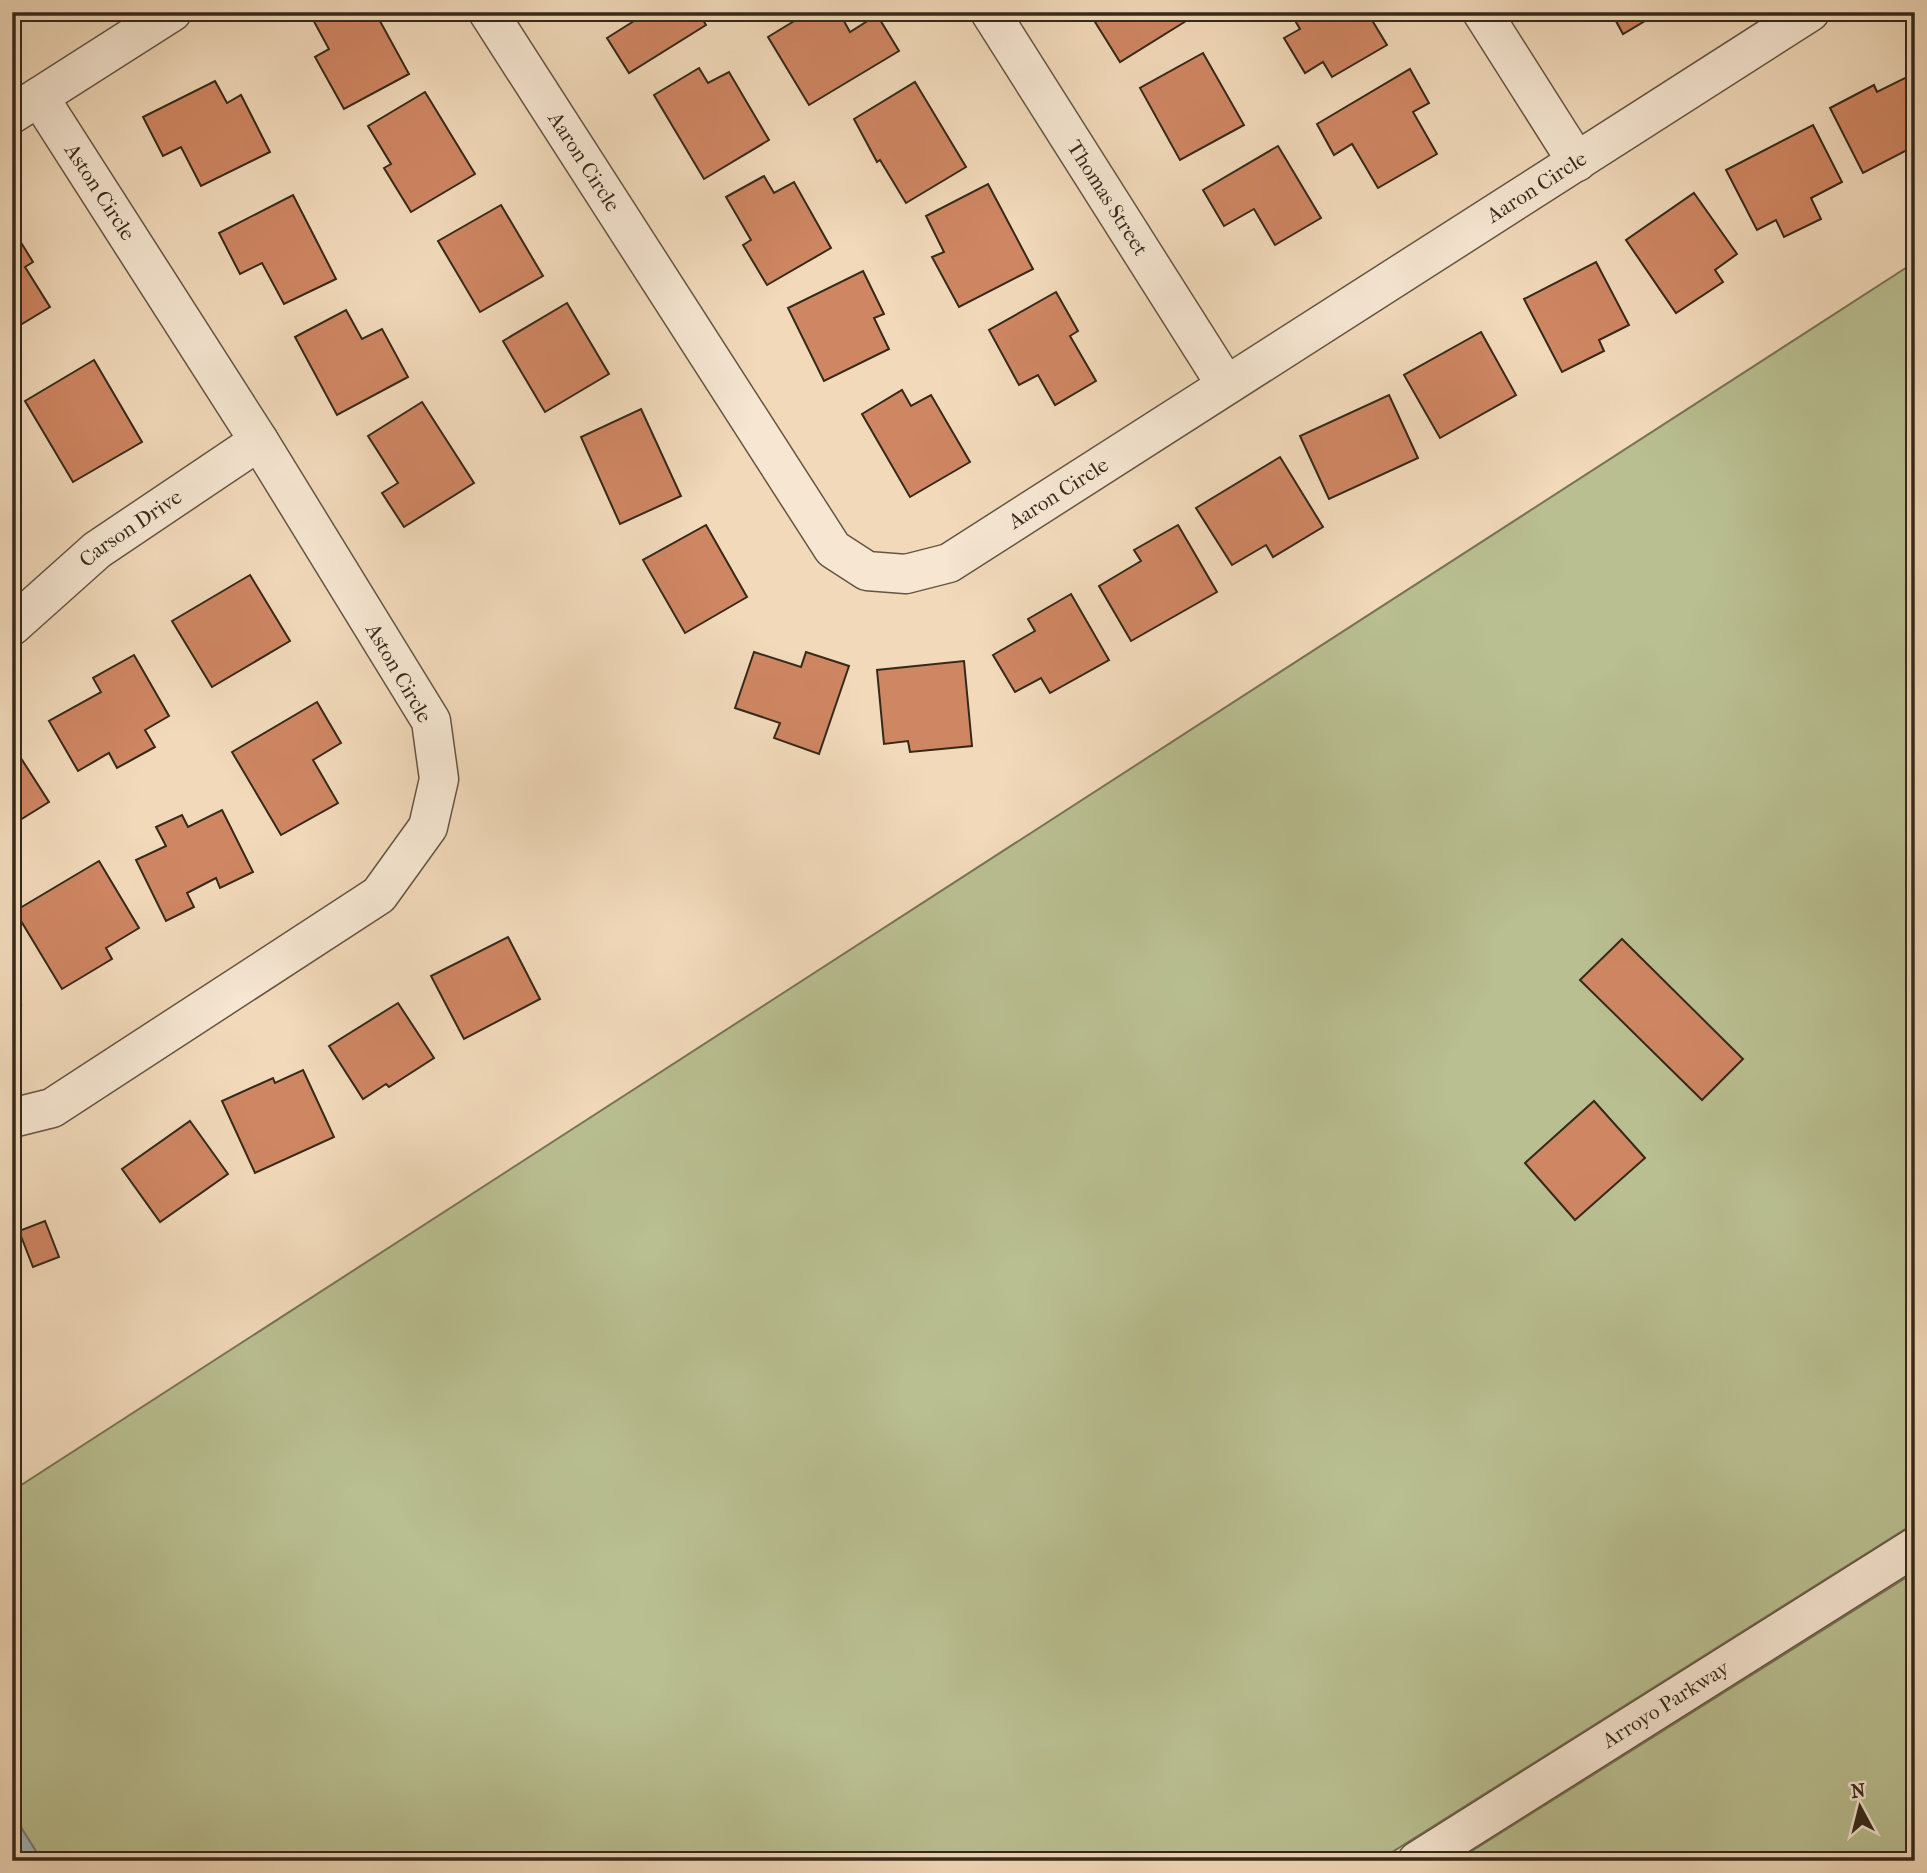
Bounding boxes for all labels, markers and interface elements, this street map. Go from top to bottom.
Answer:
street label: Aaron Circle [543,107,625,216]
street label: Thomas Street [1062,136,1153,260]
street label: Aston Circle [59,138,140,245]
street label: Aaron Circle [1481,146,1591,228]
street label: Aaron Circle [1003,452,1113,534]
street label: Carson Drive [74,484,186,572]
street label: Aston Circle [361,618,437,727]
street label: Arroyo Parkway [1597,1655,1734,1754]
north arrow [1826,1772,1896,1842]
text: N [1850,1779,1867,1803]

